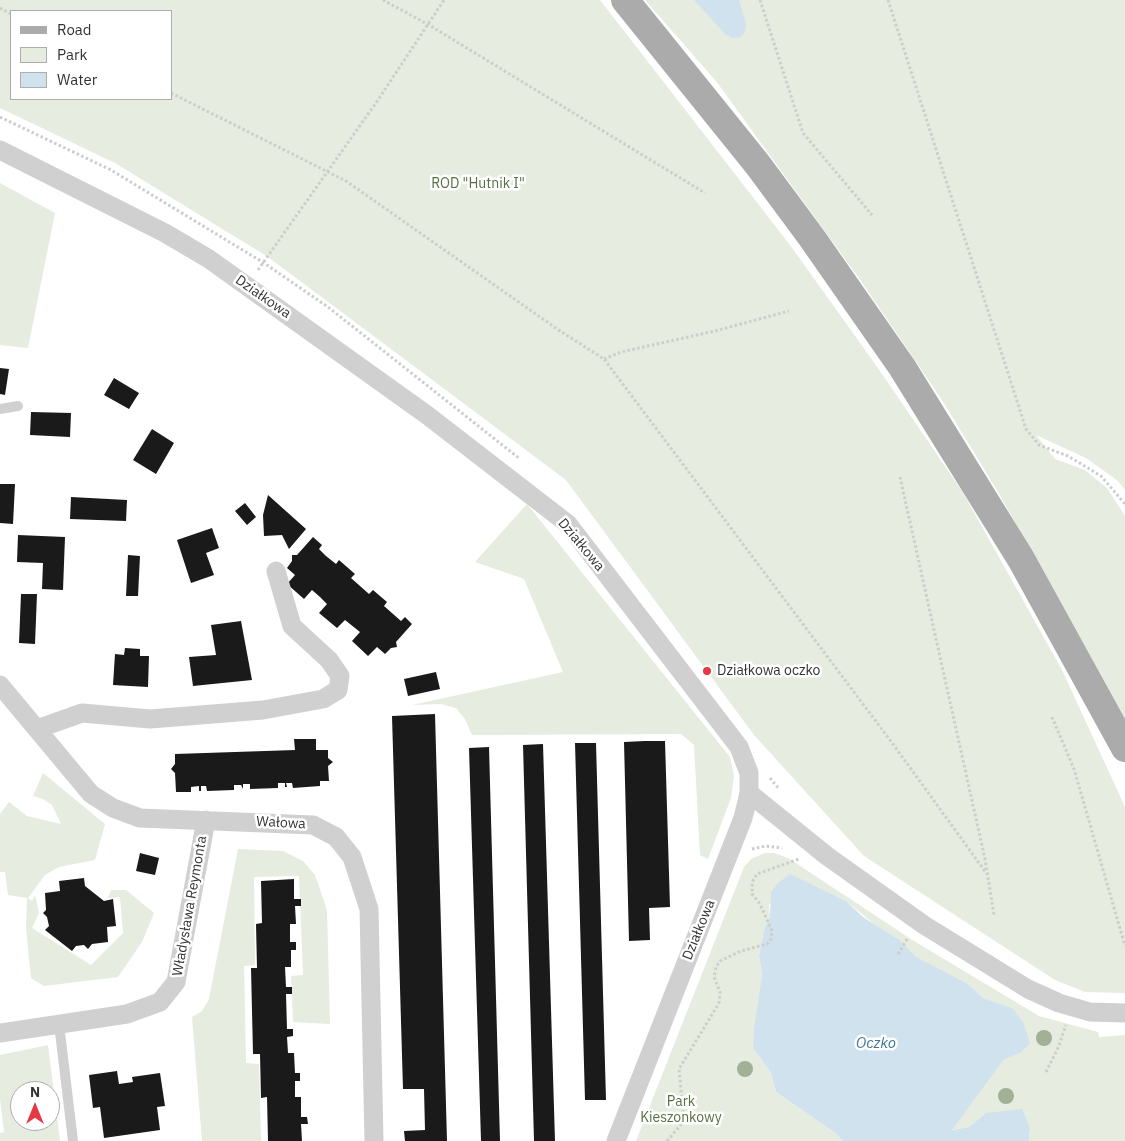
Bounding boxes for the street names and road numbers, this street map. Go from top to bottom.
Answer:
street label: Działkowa [232,272,294,322]
street label: Działkowa [554,515,608,575]
street label: Wałowa [256,813,306,833]
street label: Władysława Reymonta [169,835,211,977]
street label: Działkowa [679,897,719,963]

